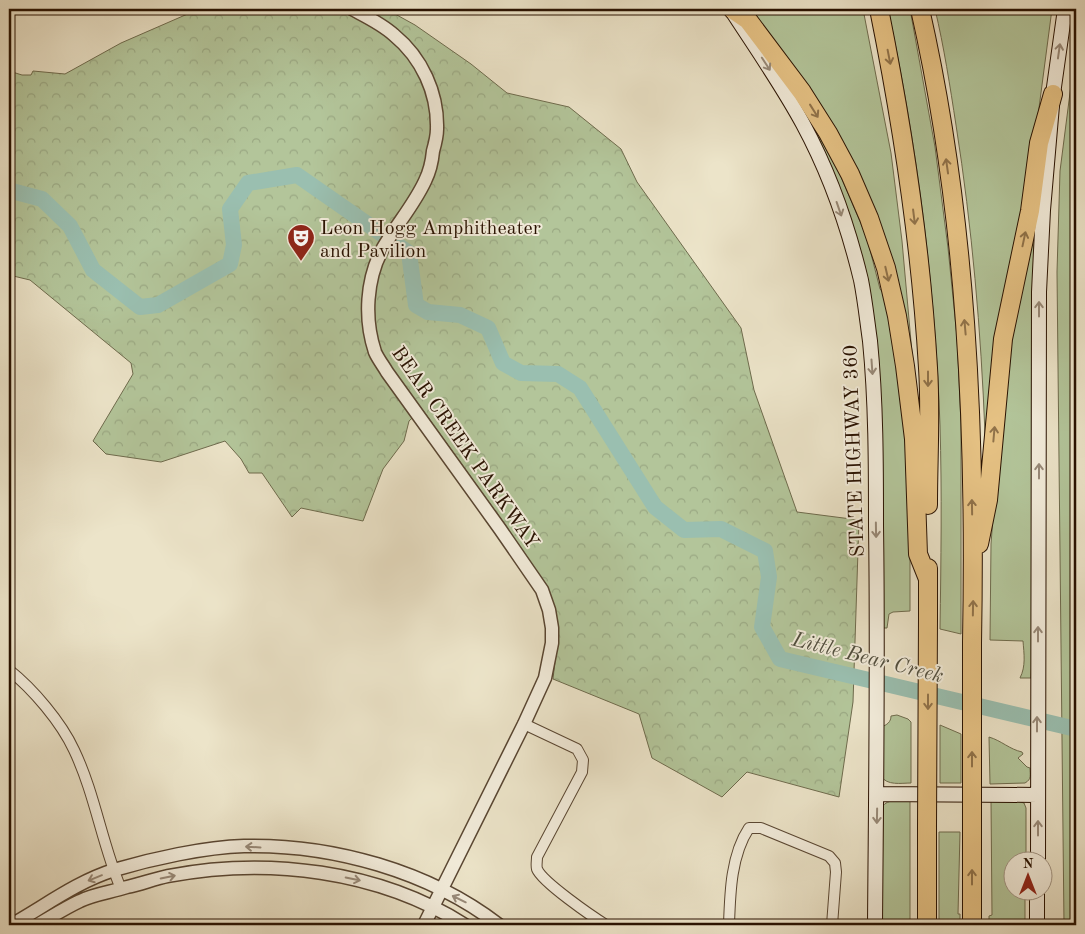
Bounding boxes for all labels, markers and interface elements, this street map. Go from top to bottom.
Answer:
one-way arrow [1054,44,1064,60]
one-way arrow [884,48,894,64]
one-way arrow [761,57,771,71]
one-way arrow [809,103,819,117]
one-way arrow [942,158,952,174]
one-way arrow [835,200,845,216]
one-way arrow [909,209,919,225]
place label: Leon Hogg Amphitheater and Pavilion [320,219,541,262]
theatre icon: Leon Hogg Amphitheater and Pavilion [286,223,316,262]
one-way arrow [1019,232,1029,248]
one-way arrow [883,266,892,282]
one-way arrow [1034,301,1044,317]
one-way arrow [960,320,970,336]
street label: BEAR CREEK PARKWAY [387,343,542,553]
street label: STATE HIGHWAY 360 [841,344,869,557]
one-way arrow [867,359,877,375]
one-way arrow [923,370,933,387]
one-way arrow [989,426,998,442]
one-way arrow [1034,463,1044,480]
one-way arrow [967,500,976,516]
one-way arrow [872,521,881,537]
one-way arrow [968,601,977,617]
one-way arrow [1033,626,1043,642]
water label: Little Bear Creek [789,629,945,687]
one-way arrow [923,694,933,710]
one-way arrow [1032,716,1042,732]
one-way arrow [967,752,977,768]
one-way arrow [872,808,882,824]
one-way arrow [1033,821,1043,837]
one-way arrow [245,842,261,851]
north arrow [1002,852,1052,902]
text: N [1023,857,1034,871]
one-way arrow [967,869,977,885]
one-way arrow [160,871,176,881]
one-way arrow [88,874,103,883]
one-way arrow [344,875,360,885]
one-way arrow [451,894,466,904]

